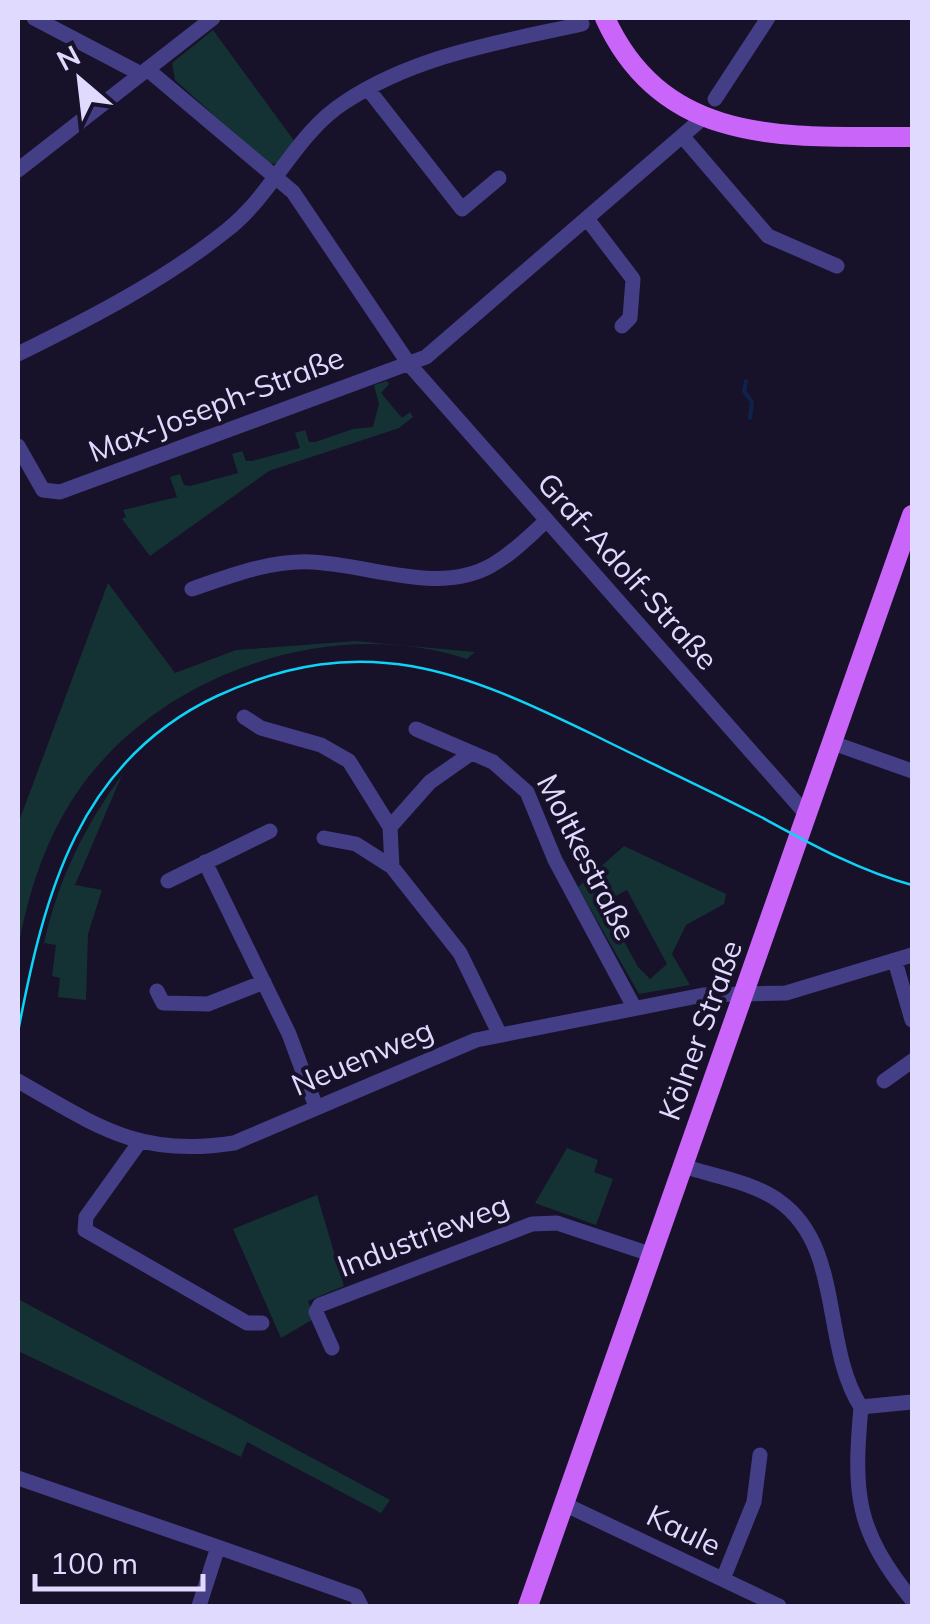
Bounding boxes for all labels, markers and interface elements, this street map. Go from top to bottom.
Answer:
north arrow [30,30,130,130]
text: N [50,37,86,78]
street label: Max-Joseph-Straße [83,338,349,470]
street label: Graf-Adolf-Straße [529,465,727,677]
street label: Moltkestraße [529,768,645,946]
street label: Kölner Straße [650,935,750,1125]
street label: Neuenweg [286,1010,438,1104]
street label: Industrieweg [332,1185,514,1285]
street label: Kaule [641,1496,727,1564]
scale bar [35,1529,202,1591]
text: 100 m [50,1544,138,1582]

